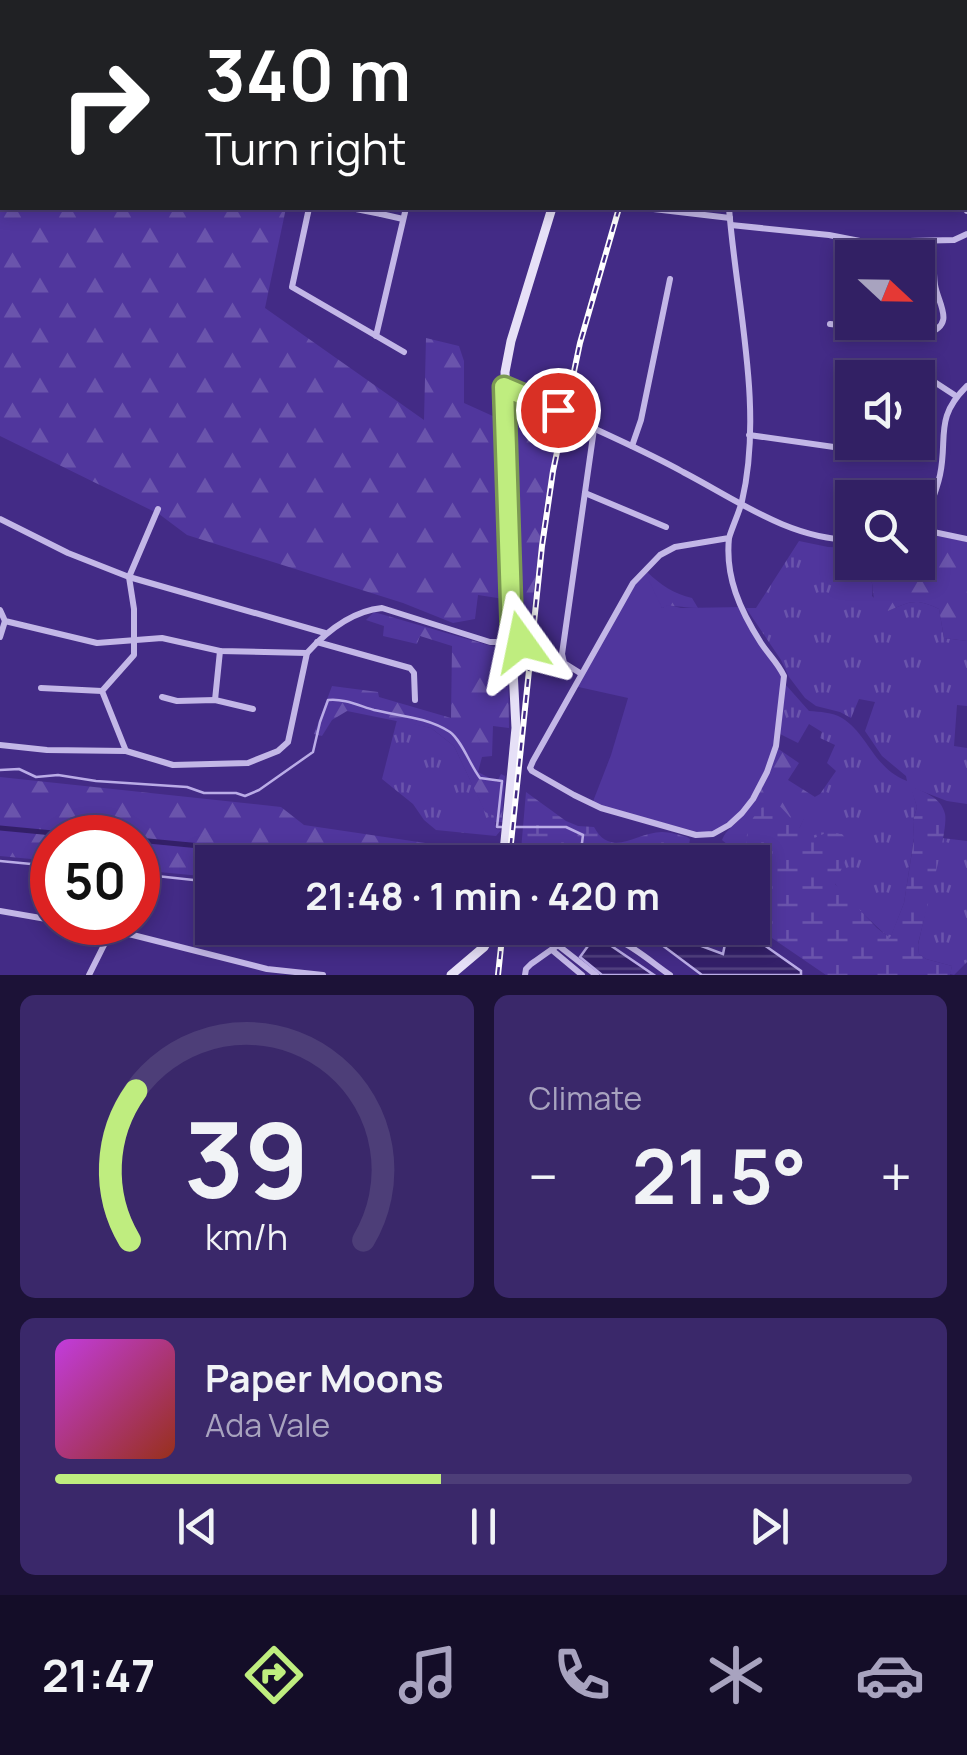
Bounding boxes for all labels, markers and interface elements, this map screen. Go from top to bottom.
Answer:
text: 340 m [205,26,411,122]
icon: right [40,40,170,170]
text: Turn right [205,117,406,179]
north arrow [835,240,935,340]
map controls [835,240,935,580]
button: sound [835,360,935,460]
pin [516,368,601,453]
icon: arrive [531,383,586,438]
button: search [835,480,935,580]
position arrow [469,590,573,694]
speed limit sign: 50 [30,815,160,945]
text: 21:48 · 1 min · 420 m [305,869,660,921]
text: Climate [529,1076,642,1120]
text: 39 [184,1087,309,1229]
text: 21.5° [632,1124,807,1227]
text: − [529,1138,558,1214]
text: + [880,1138,912,1214]
text: km/h [205,1212,288,1261]
text: Paper Moons [205,1351,444,1403]
text: Ada Vale [205,1403,330,1447]
icon: previous [170,1499,225,1554]
icon: pause [456,1499,511,1554]
icon: next [742,1499,797,1554]
icon: directions [239,1640,309,1710]
icon: music [393,1640,463,1710]
icon: phone [547,1640,617,1710]
icon: climate [701,1640,771,1710]
icon: car [855,1640,925,1710]
text: 21:47 [42,1644,155,1706]

